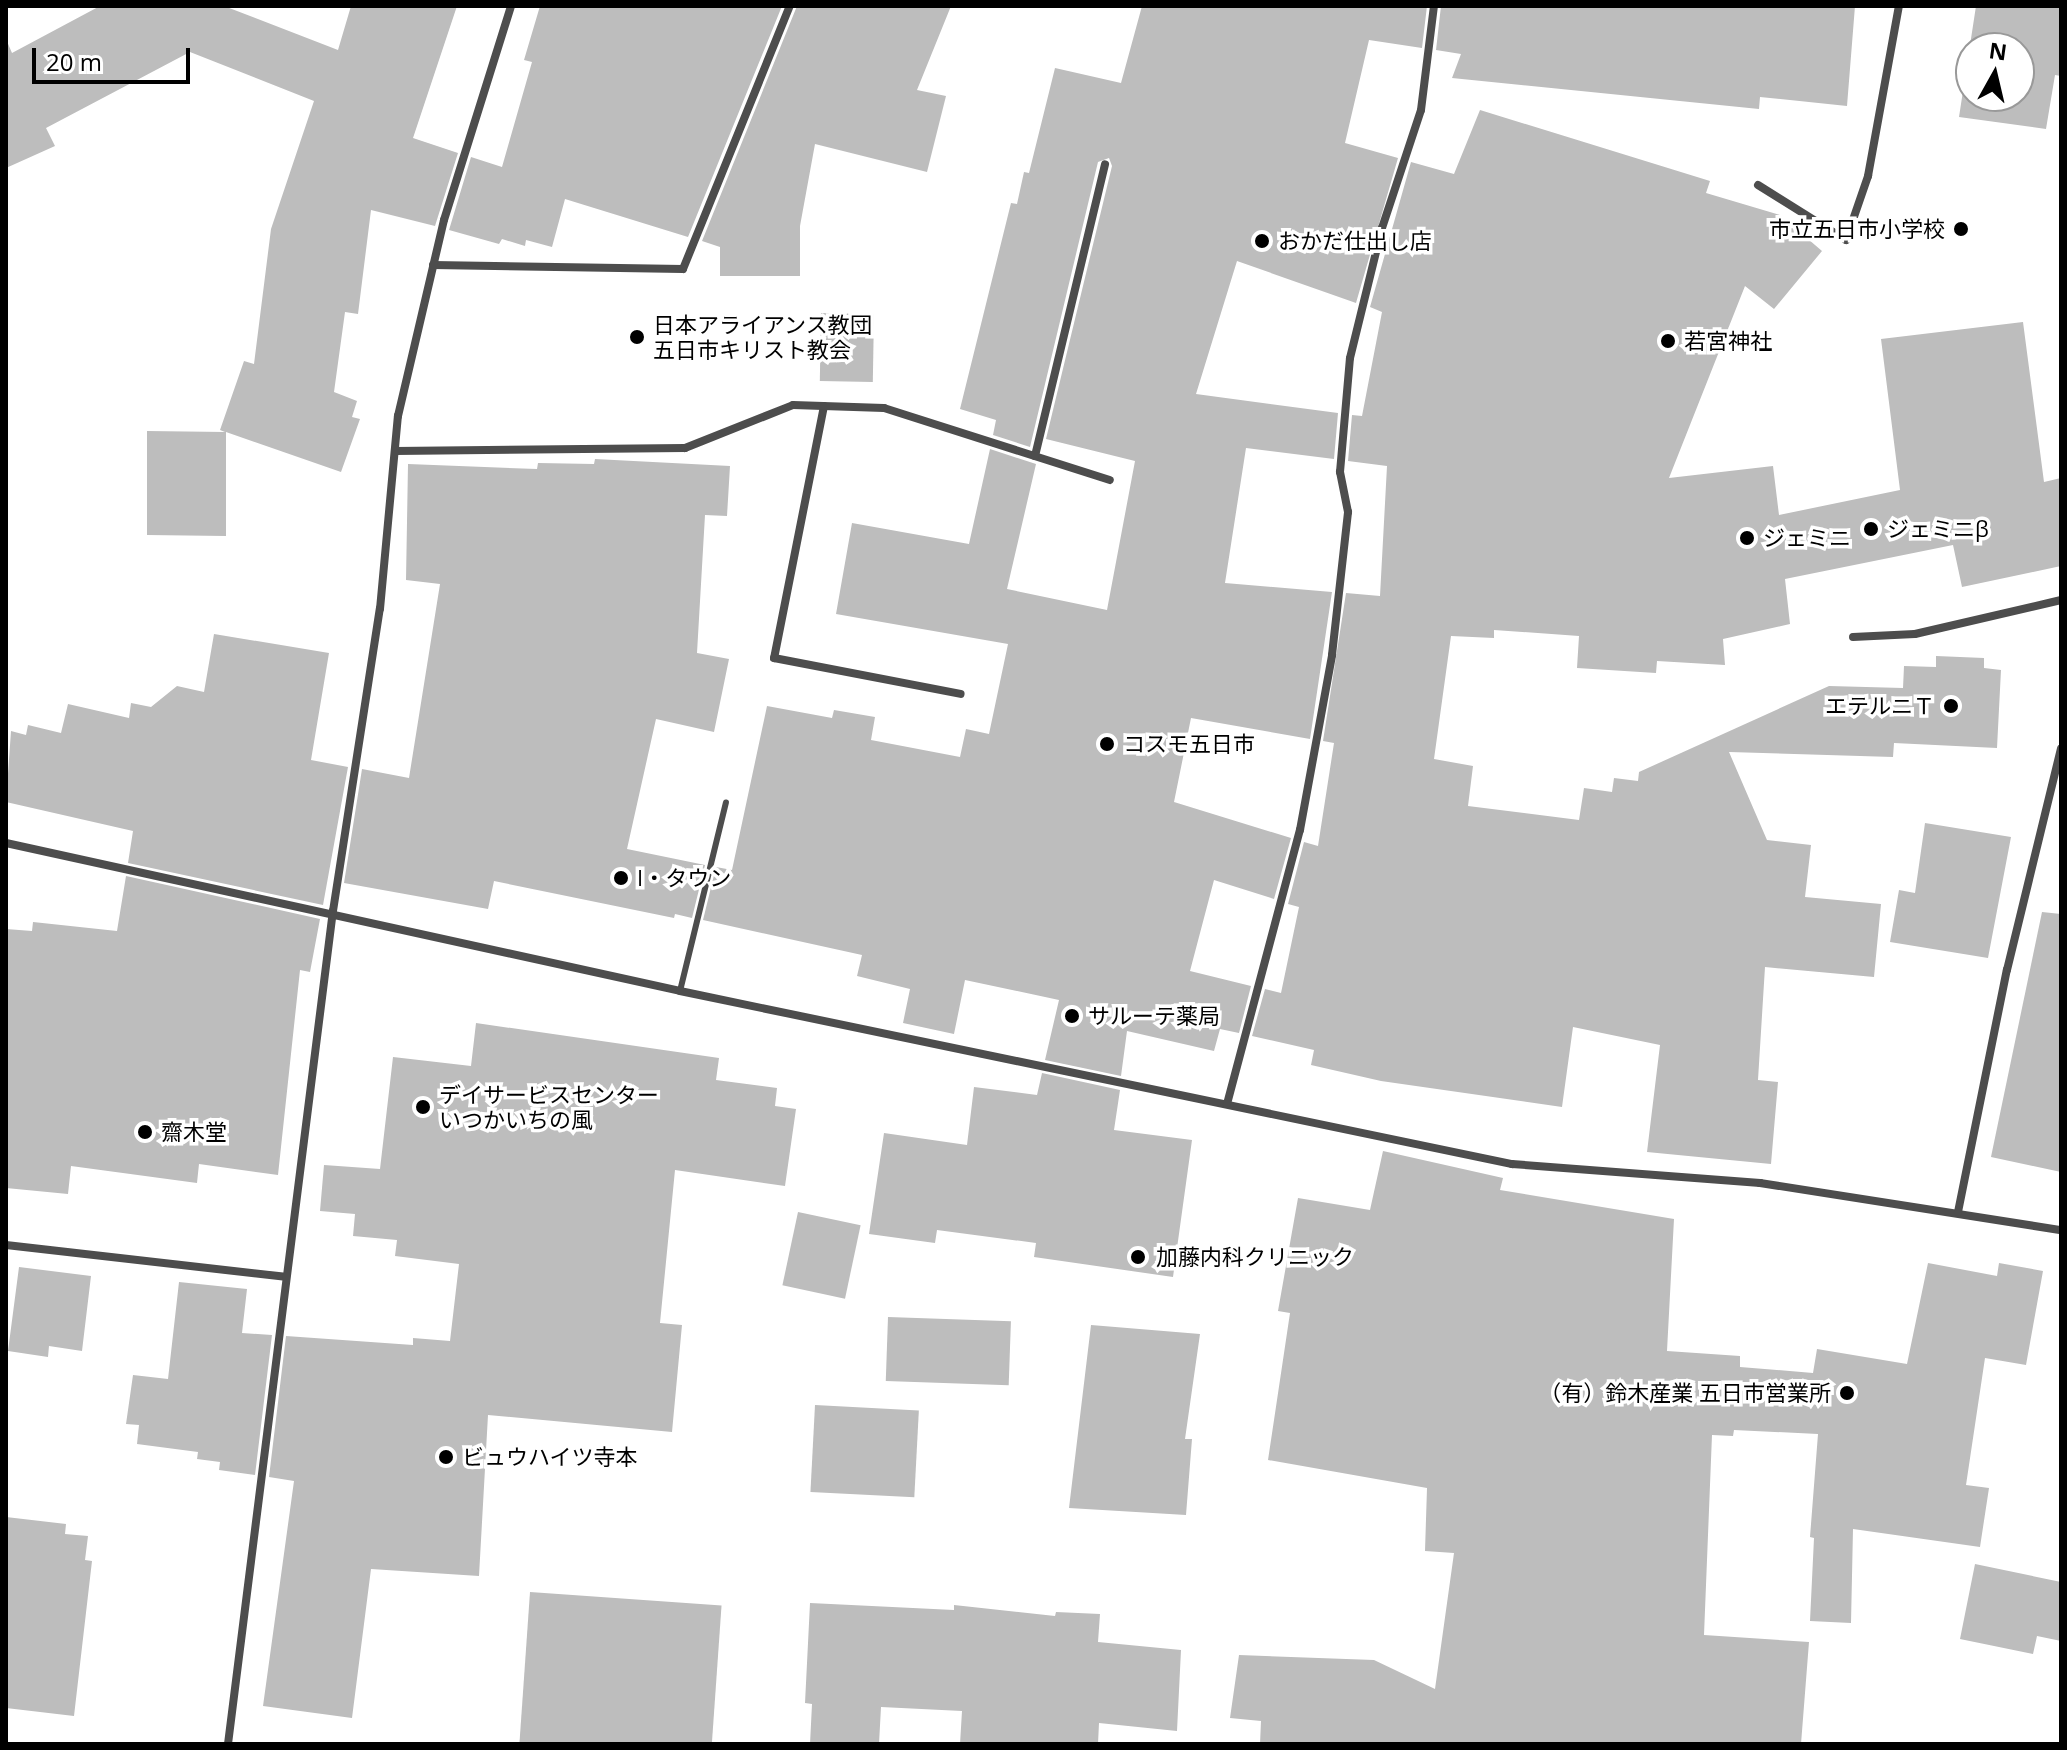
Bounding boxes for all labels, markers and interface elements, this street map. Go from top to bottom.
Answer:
scale bar [36,32,194,82]
north arrow [1955,32,2035,112]
text: N [1987,34,2009,66]
text: 20 m [46,45,102,78]
place label: 市立五日市小学校 [1769,216,1945,242]
marker: 市立五日市小学校 [1952,220,1970,238]
place label: おかだ仕出し店 [1278,228,1432,254]
marker: おかだ仕出し店 [1253,232,1271,250]
place label: 日本アライアンス教団 五日市キリスト教会 [653,311,873,362]
marker: 日本アライアンス教団 五日市キリスト教会 [628,328,646,346]
place label: 若宮神社 [1684,328,1772,354]
marker: 若宮神社 [1659,332,1677,350]
place label: ジェミニβ [1887,516,1989,542]
marker: ジェミニβ [1862,520,1880,538]
place label: ジェミニ [1763,525,1851,551]
marker: ジェミニ [1738,529,1756,547]
place label: エテルニＴ [1825,693,1935,719]
marker: エテルニＴ [1942,697,1960,715]
place label: コスモ五日市 [1123,731,1255,757]
marker: コスモ五日市 [1098,735,1116,753]
place label: I・タウン [637,865,731,891]
marker: I・タウン [612,869,630,887]
place label: サルーテ薬局 [1088,1003,1220,1029]
marker: サルーテ薬局 [1063,1007,1081,1025]
place label: デイサービスセンター いつかいちの風 [439,1081,659,1132]
marker: デイサービスセンター いつかいちの風 [414,1098,432,1116]
place label: 齋木堂 [161,1119,227,1145]
marker: 齋木堂 [136,1123,154,1141]
place label: 加藤内科クリニック [1156,1244,1354,1270]
marker: 加藤内科クリニック [1127,1246,1149,1268]
place label: （有）鈴木産業 五日市営業所 [1539,1380,1831,1406]
marker: （有）鈴木産業 五日市営業所 [1838,1384,1856,1402]
place label: ビュウハイツ寺本 [462,1444,638,1470]
marker: ビュウハイツ寺本 [437,1448,455,1466]

